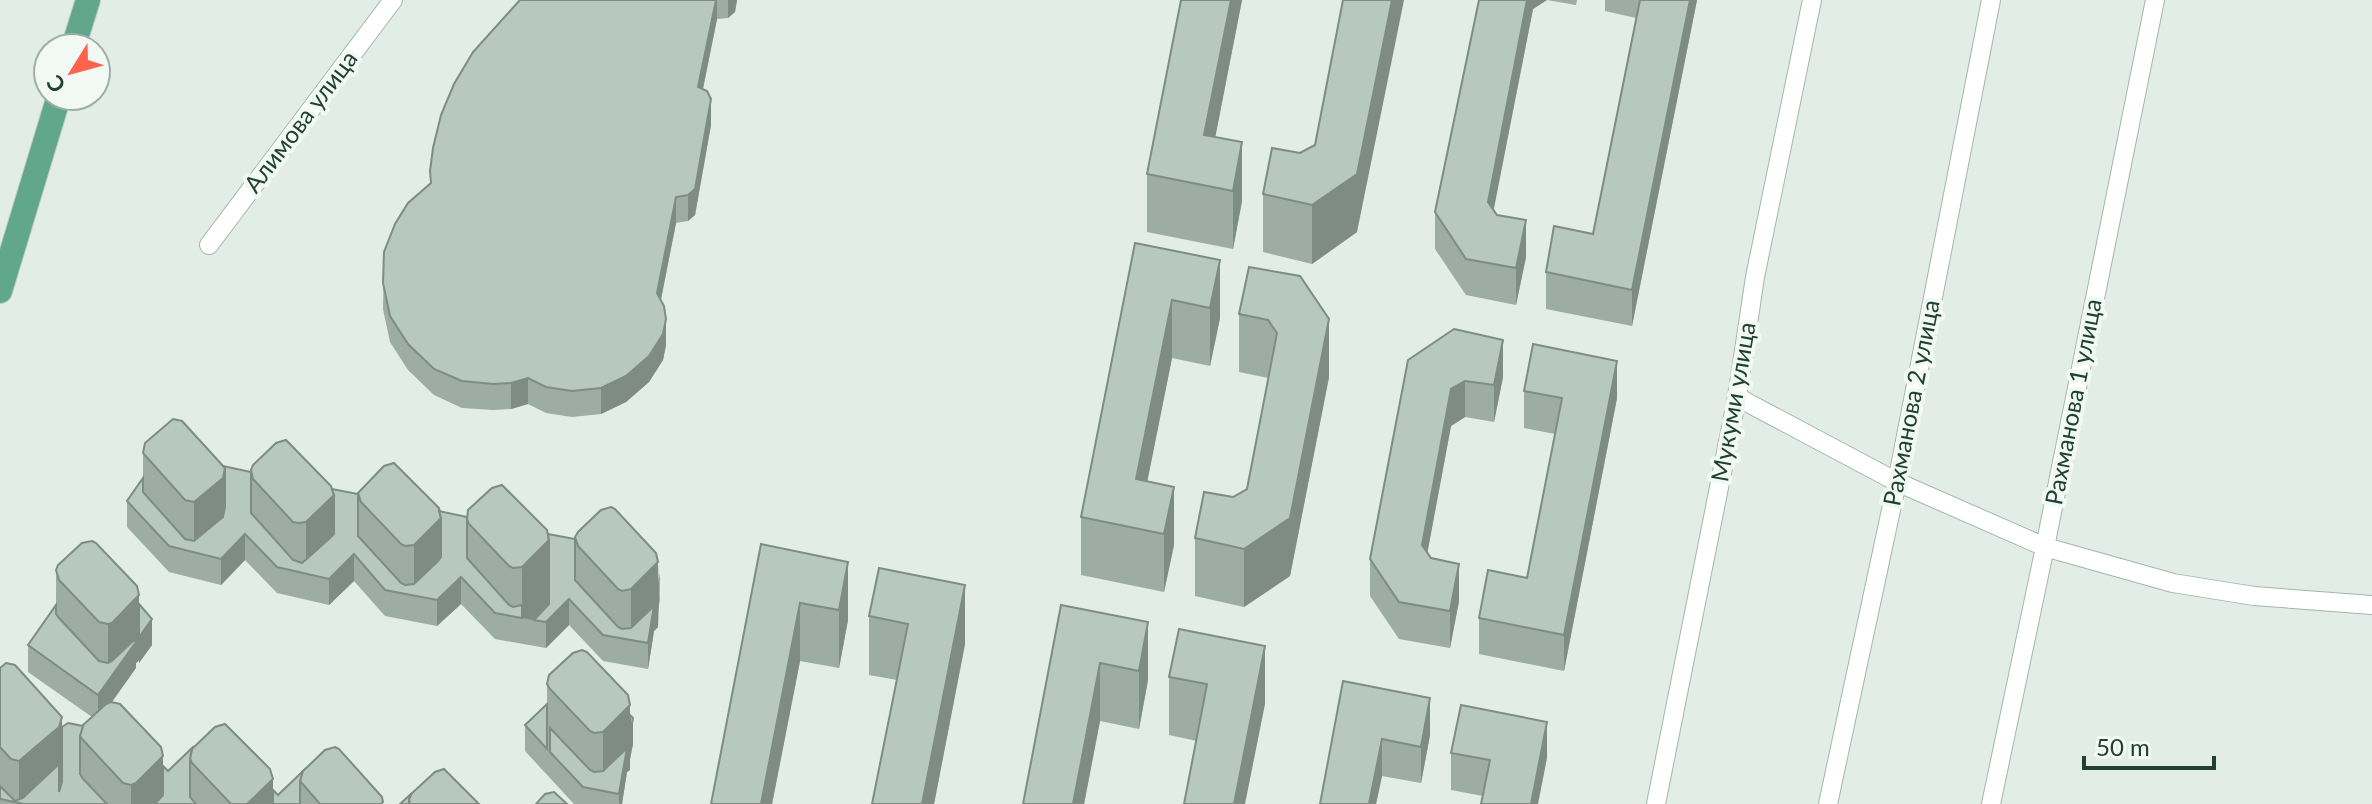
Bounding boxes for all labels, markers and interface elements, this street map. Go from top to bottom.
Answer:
north arrow [32,32,112,112]
street label: Алимова улица [237,44,363,198]
text: С [40,70,71,98]
street label: Рахманова 1 улица [2038,296,2107,507]
street label: Рахманова 2 улица [1876,297,1945,508]
street label: Мукуми улица [1704,320,1761,484]
scale bar [2084,720,2214,770]
text: 50 m [2096,732,2150,761]

